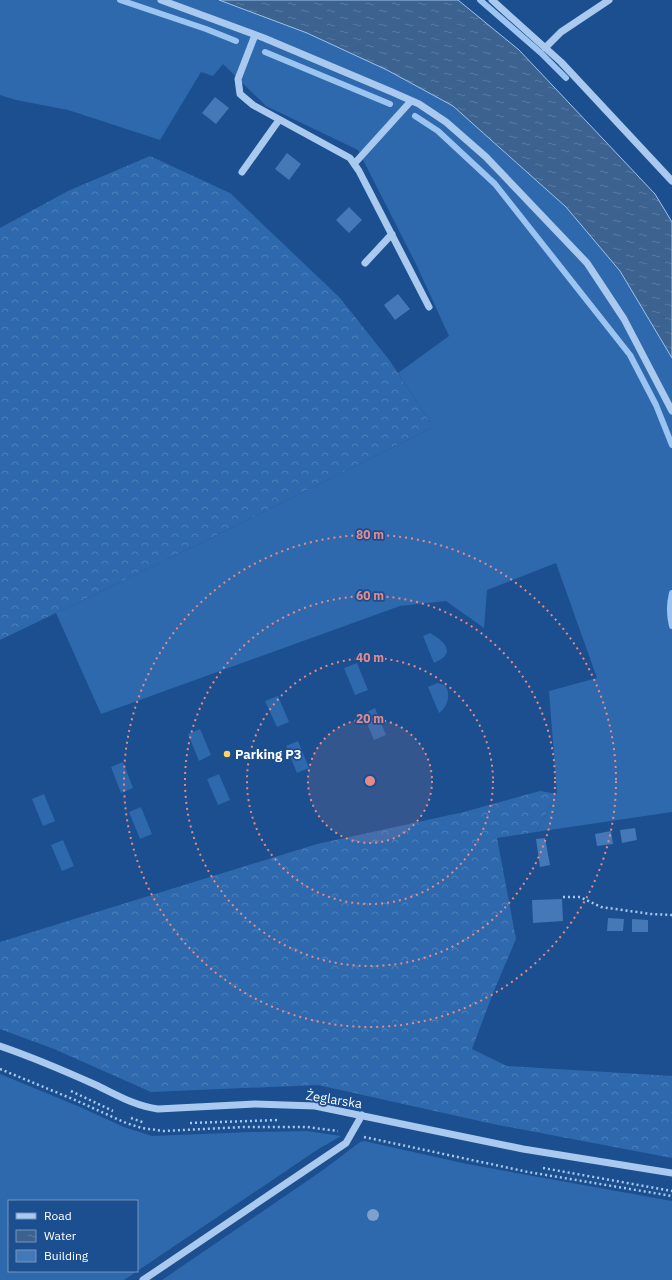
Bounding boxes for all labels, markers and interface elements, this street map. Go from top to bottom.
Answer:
text: 80 m [356,527,384,542]
text: 60 m [356,588,384,603]
text: 40 m [356,650,384,665]
text: 20 m [356,711,384,726]
place label: Parking P3 [235,746,302,763]
marker: Parking P3 [222,749,232,759]
centre of rings [363,774,377,788]
street label: Żeglarska [305,1087,363,1112]
legend [8,1200,138,1272]
text: Road [44,1208,72,1223]
text: Water [44,1228,77,1243]
text: Building [44,1248,89,1263]

